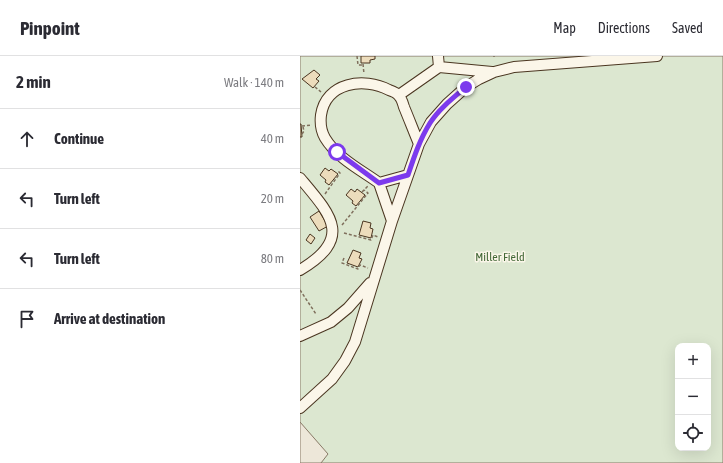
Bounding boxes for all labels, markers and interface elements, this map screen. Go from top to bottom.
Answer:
text: Pinpoint [20,17,80,39]
text: Map [553,20,576,36]
text: Directions [598,20,650,36]
text: Saved [672,20,703,36]
text: 2 min [16,72,51,92]
text: Walk · 140 m [224,75,284,90]
route end [457,78,475,96]
icon: ahead [16,128,38,150]
text: Continue [54,130,104,147]
text: 40 m [261,131,284,146]
route start [328,143,346,161]
icon: left [16,188,38,210]
text: Turn left [54,190,100,207]
text: 20 m [261,191,284,206]
icon: left [16,248,38,270]
text: Turn left [54,250,100,267]
park label: Miller Field [475,250,525,264]
text: 80 m [261,251,284,266]
icon: arrive [16,308,38,330]
text: Arrive at destination [54,310,165,327]
map controls [675,343,711,451]
button: + [675,343,711,379]
button: − [675,379,711,415]
button: locate [675,415,711,451]

